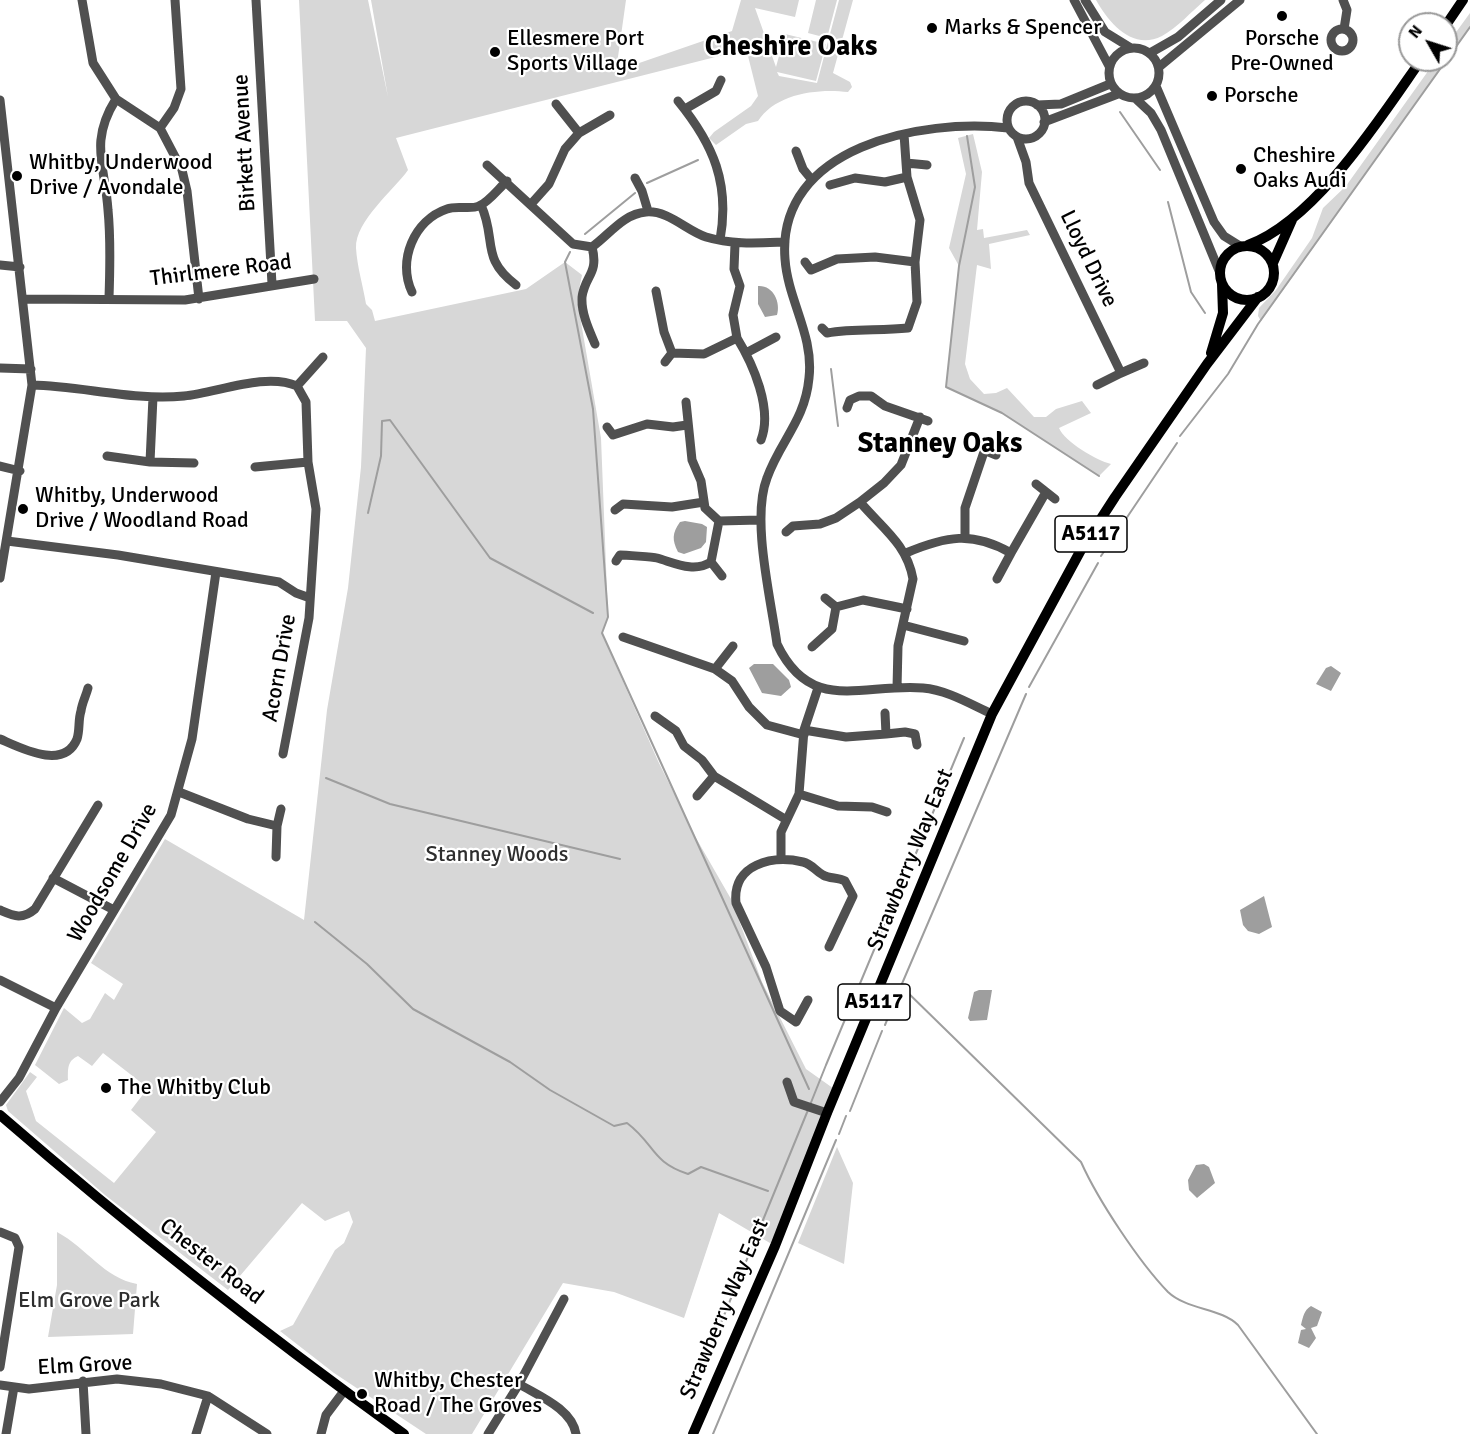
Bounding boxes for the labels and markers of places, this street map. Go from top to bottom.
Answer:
marker: Porsche Pre-Owned [1275,9,1289,23]
place label: Marks & Spencer [944,15,1101,41]
marker: Marks & Spencer [925,21,939,35]
place label: Ellesmere Port Sports Village [507,26,644,78]
place label: Porsche Pre-Owned [1230,26,1334,78]
marker: Ellesmere Port Sports Village [488,45,502,59]
place label: Porsche [1224,83,1298,109]
marker: Porsche [1205,89,1219,103]
place label: Cheshire Oaks Audi [1253,143,1347,194]
place label: Whitby, Underwood Drive / Avondale [29,150,213,202]
marker: Cheshire Oaks Audi [1234,162,1248,176]
marker: Whitby, Underwood Drive / Avondale [10,169,24,183]
place label: Whitby, Underwood Drive / Woodland Road [35,483,249,534]
marker: Whitby, Underwood Drive / Woodland Road [16,502,30,516]
place label: The Whitby Club [118,1075,271,1101]
marker: The Whitby Club [99,1081,113,1095]
place label: Whitby, Chester Road / The Groves [374,1368,542,1420]
marker: Whitby, Chester Road / The Groves [355,1387,369,1401]

